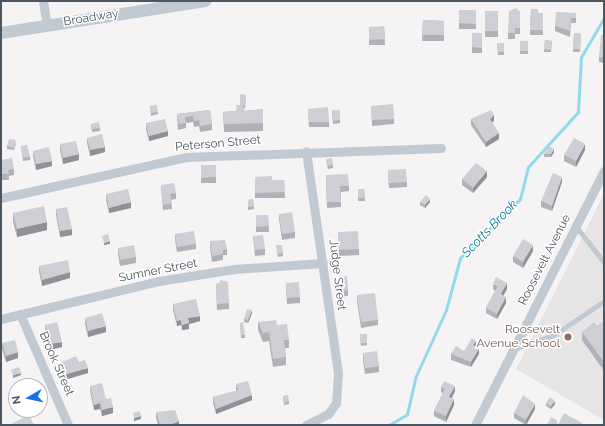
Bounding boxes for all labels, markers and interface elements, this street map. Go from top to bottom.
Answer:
street label: Broadway [62,7,120,29]
street label: Peterson Street [175,133,261,155]
water label: Scotts Brook [459,197,521,261]
street label: Roosevelt Avenue [516,212,574,308]
street label: Judge Street [326,239,348,311]
street label: Sumner Street [117,256,199,286]
place label: Roosevelt Avenue School [476,323,560,351]
street label: Brook Street [35,330,77,398]
marker: Roosevelt Avenue School [563,332,573,342]
north arrow [8,378,48,418]
text: N [10,395,24,405]

